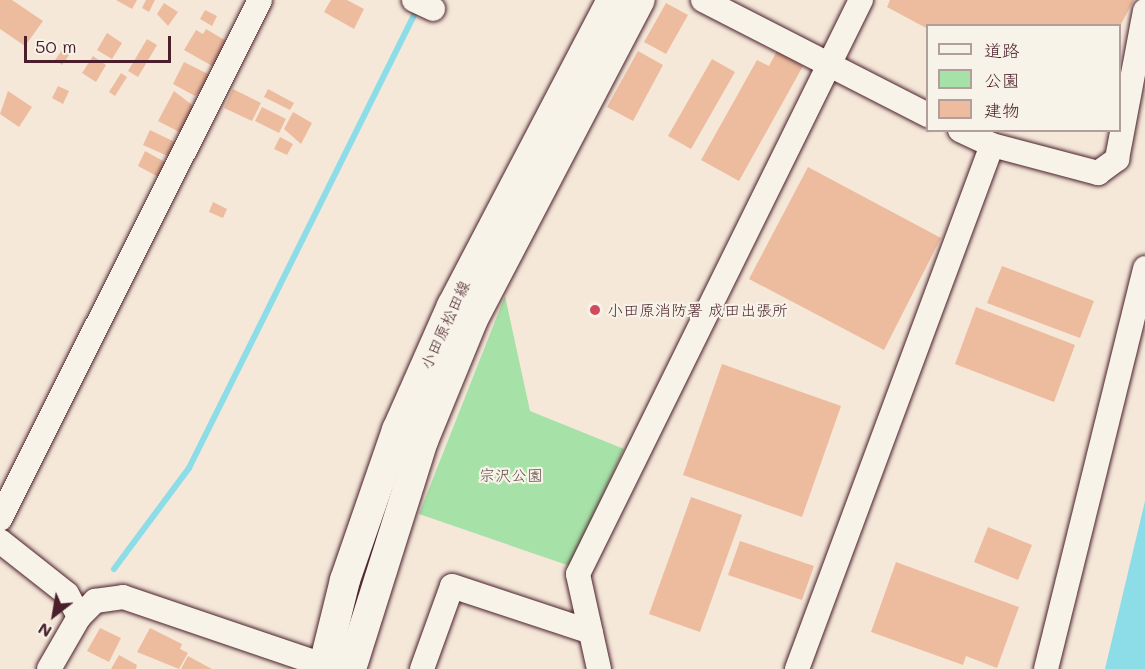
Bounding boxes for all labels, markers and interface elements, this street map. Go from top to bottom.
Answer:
scale bar [27,24,174,62]
legend [926,24,1121,132]
text: 50 m [35,34,77,58]
text: 道路 [984,38,1020,62]
text: 公園 [984,68,1020,92]
text: 建物 [984,98,1020,122]
street label: 小田原松田線 [416,277,474,373]
place label: 小田原消防署 成田出張所 [607,300,788,320]
marker: 小田原消防署 成田出張所 [588,303,602,317]
park label: 宗沢公園 [479,465,543,485]
north arrow [24,585,84,645]
text: N [34,619,55,643]

